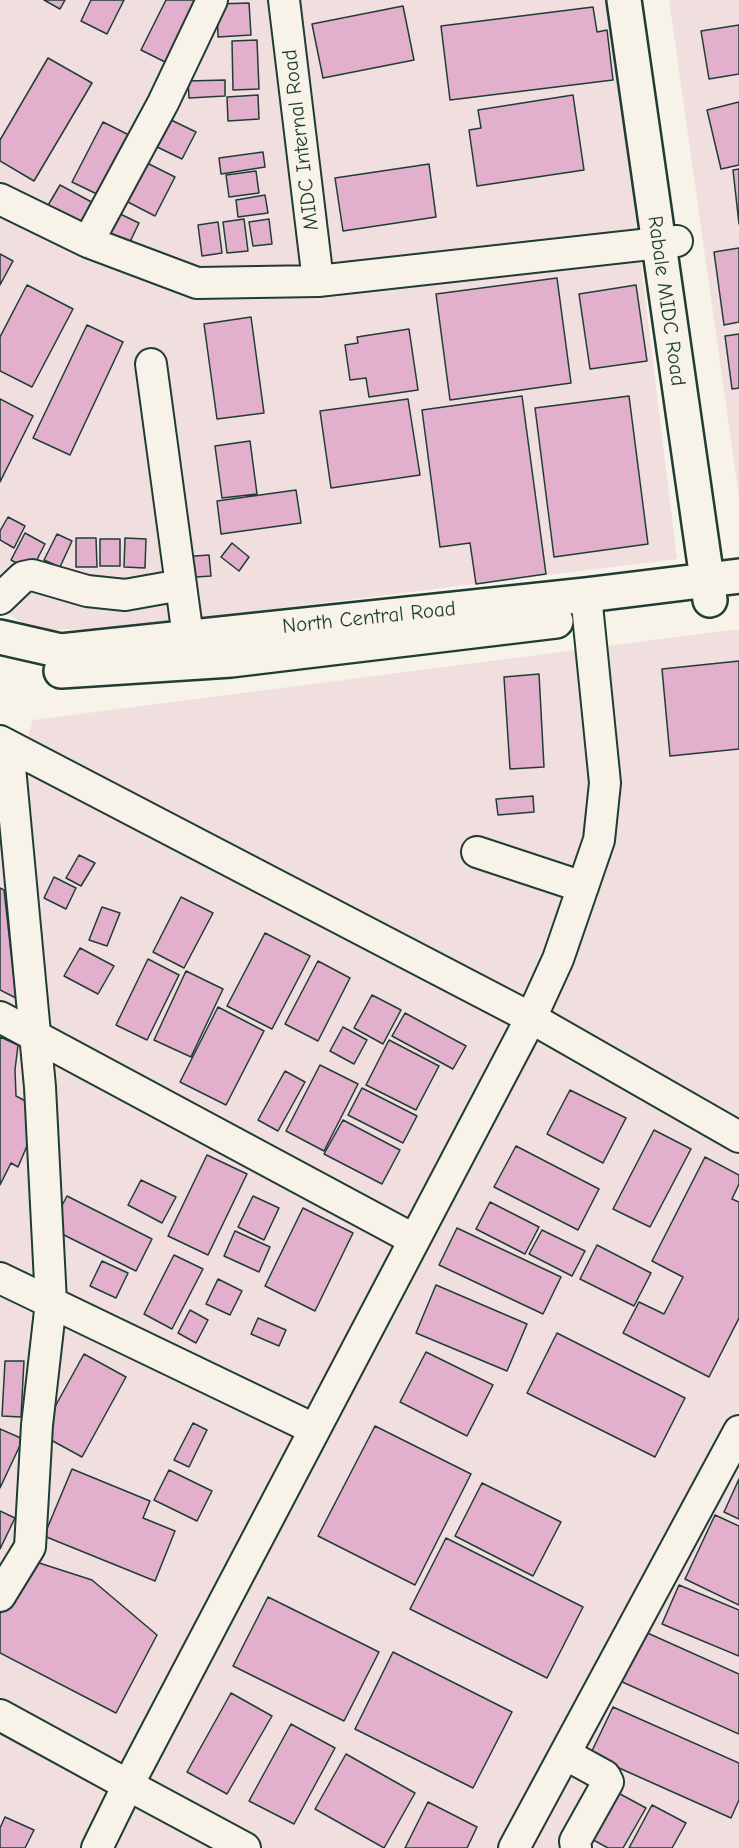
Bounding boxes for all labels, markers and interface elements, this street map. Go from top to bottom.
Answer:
street label: MIDC Internal Road [277,48,325,232]
street label: Rabale MIDC Road [642,214,690,388]
street label: North Central Road [281,596,457,640]

